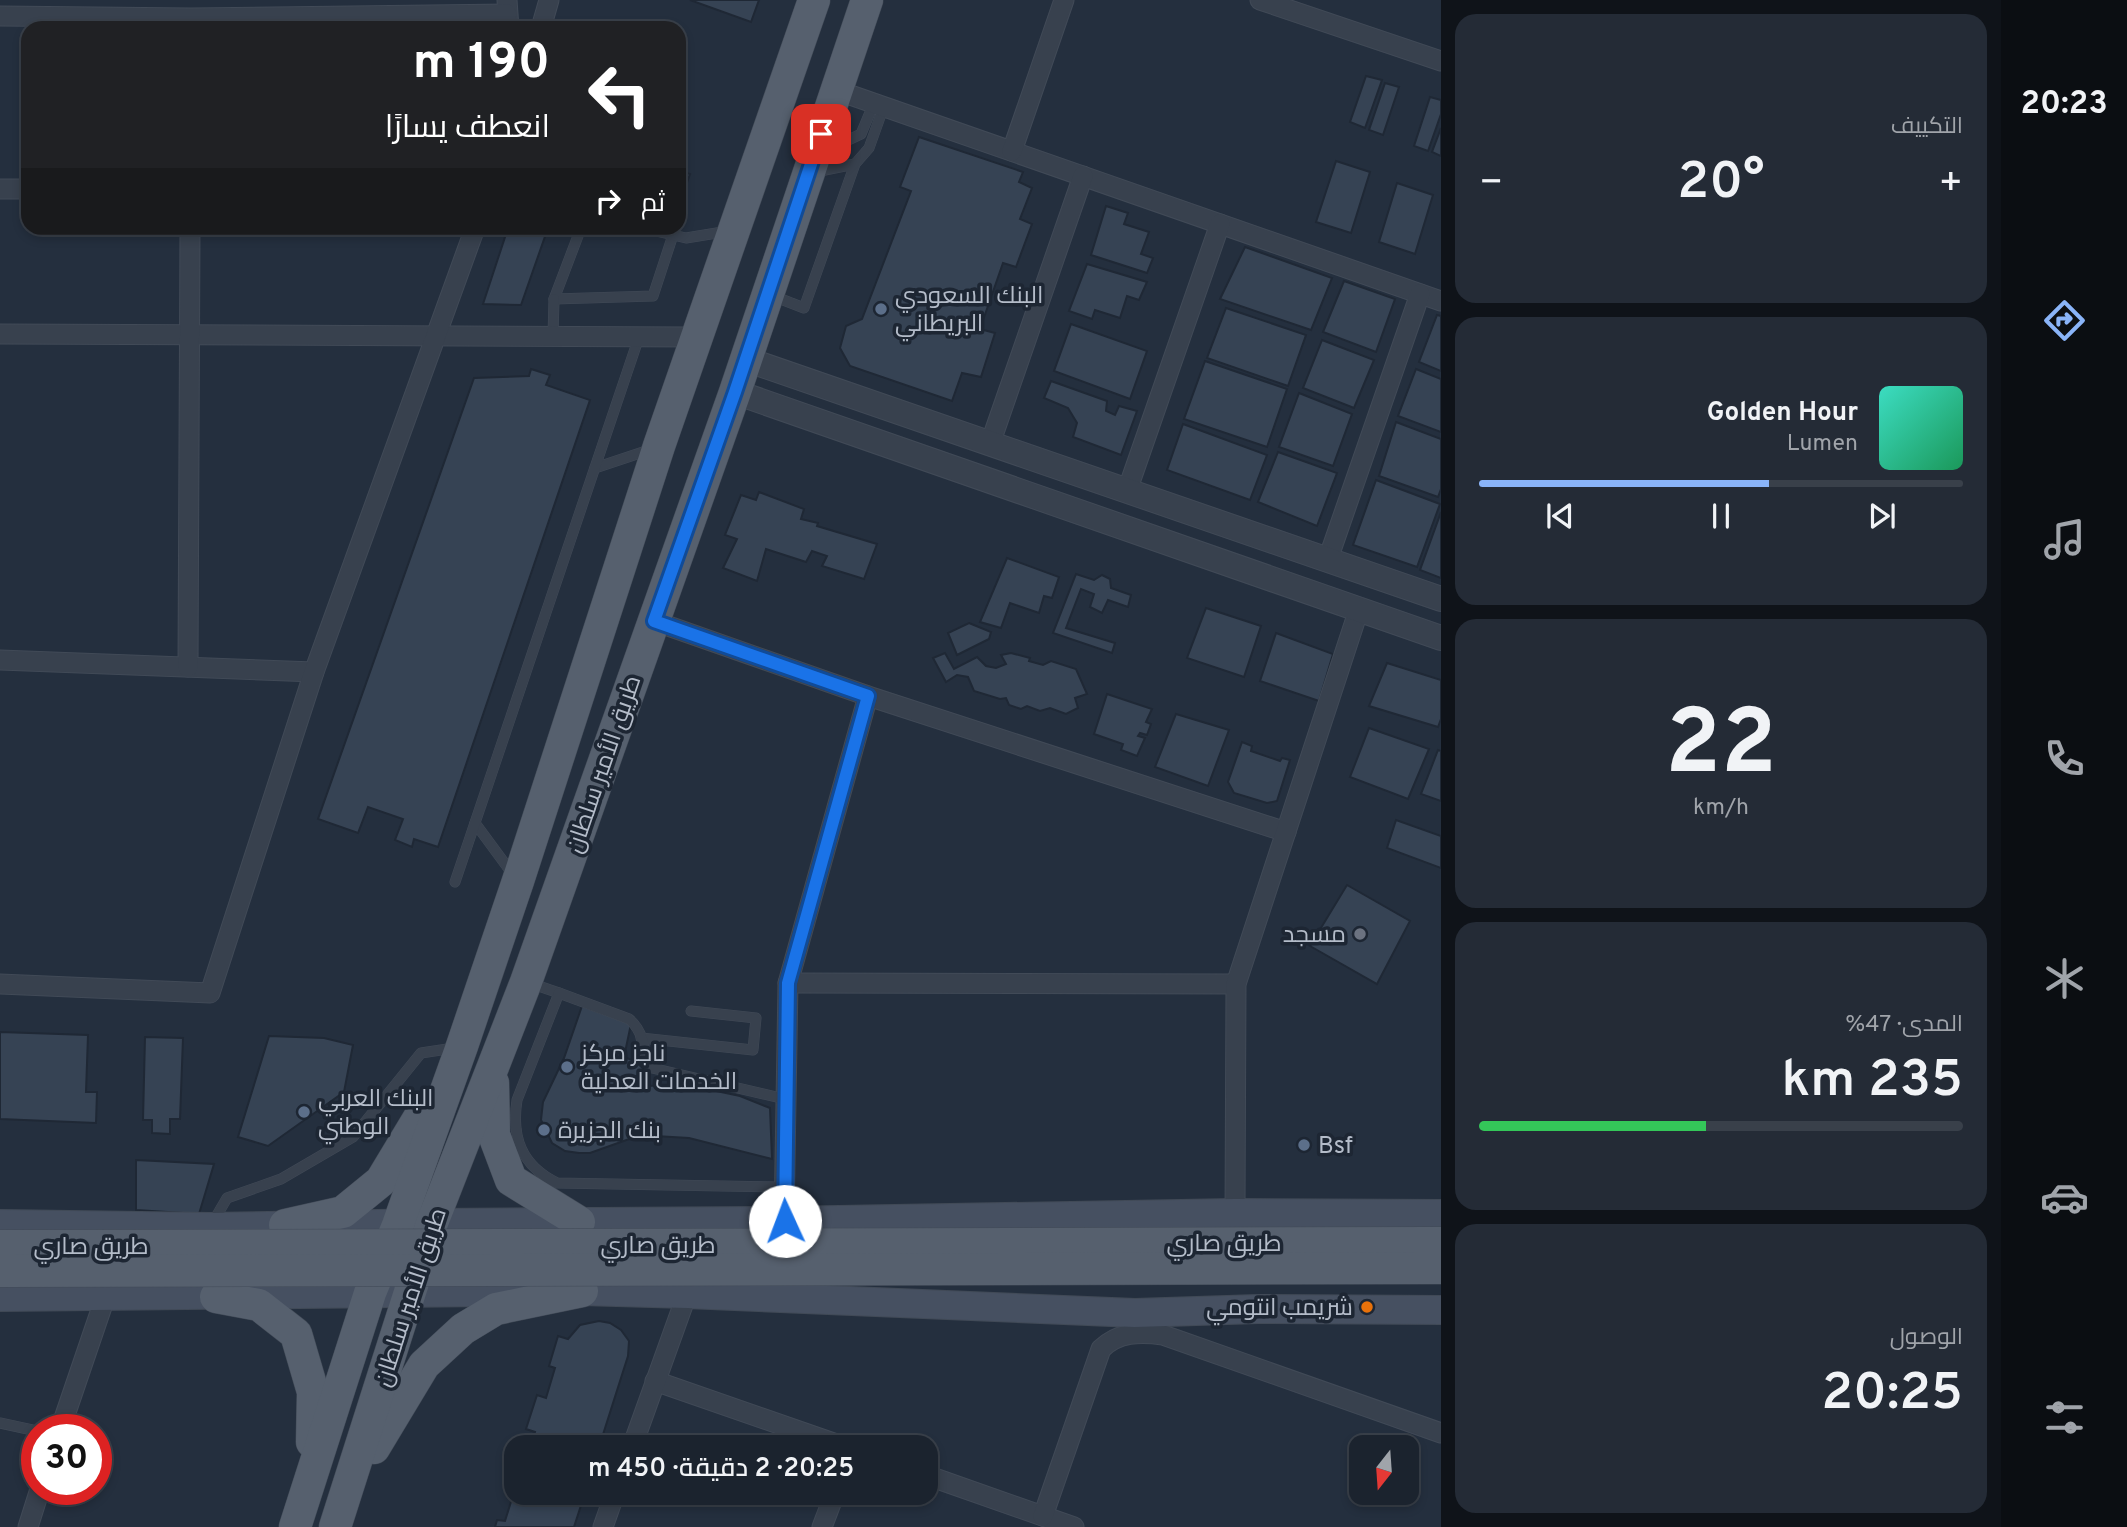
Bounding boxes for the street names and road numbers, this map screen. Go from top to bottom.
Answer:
street label: طريق الأمير سلطان [560,672,649,857]
street label: طريق الأمير سلطان [369,1205,455,1391]
street label: طريق صاري [1166,1230,1282,1261]
street label: طريق صاري [600,1232,716,1263]
street label: طريق صاري [33,1233,149,1264]

